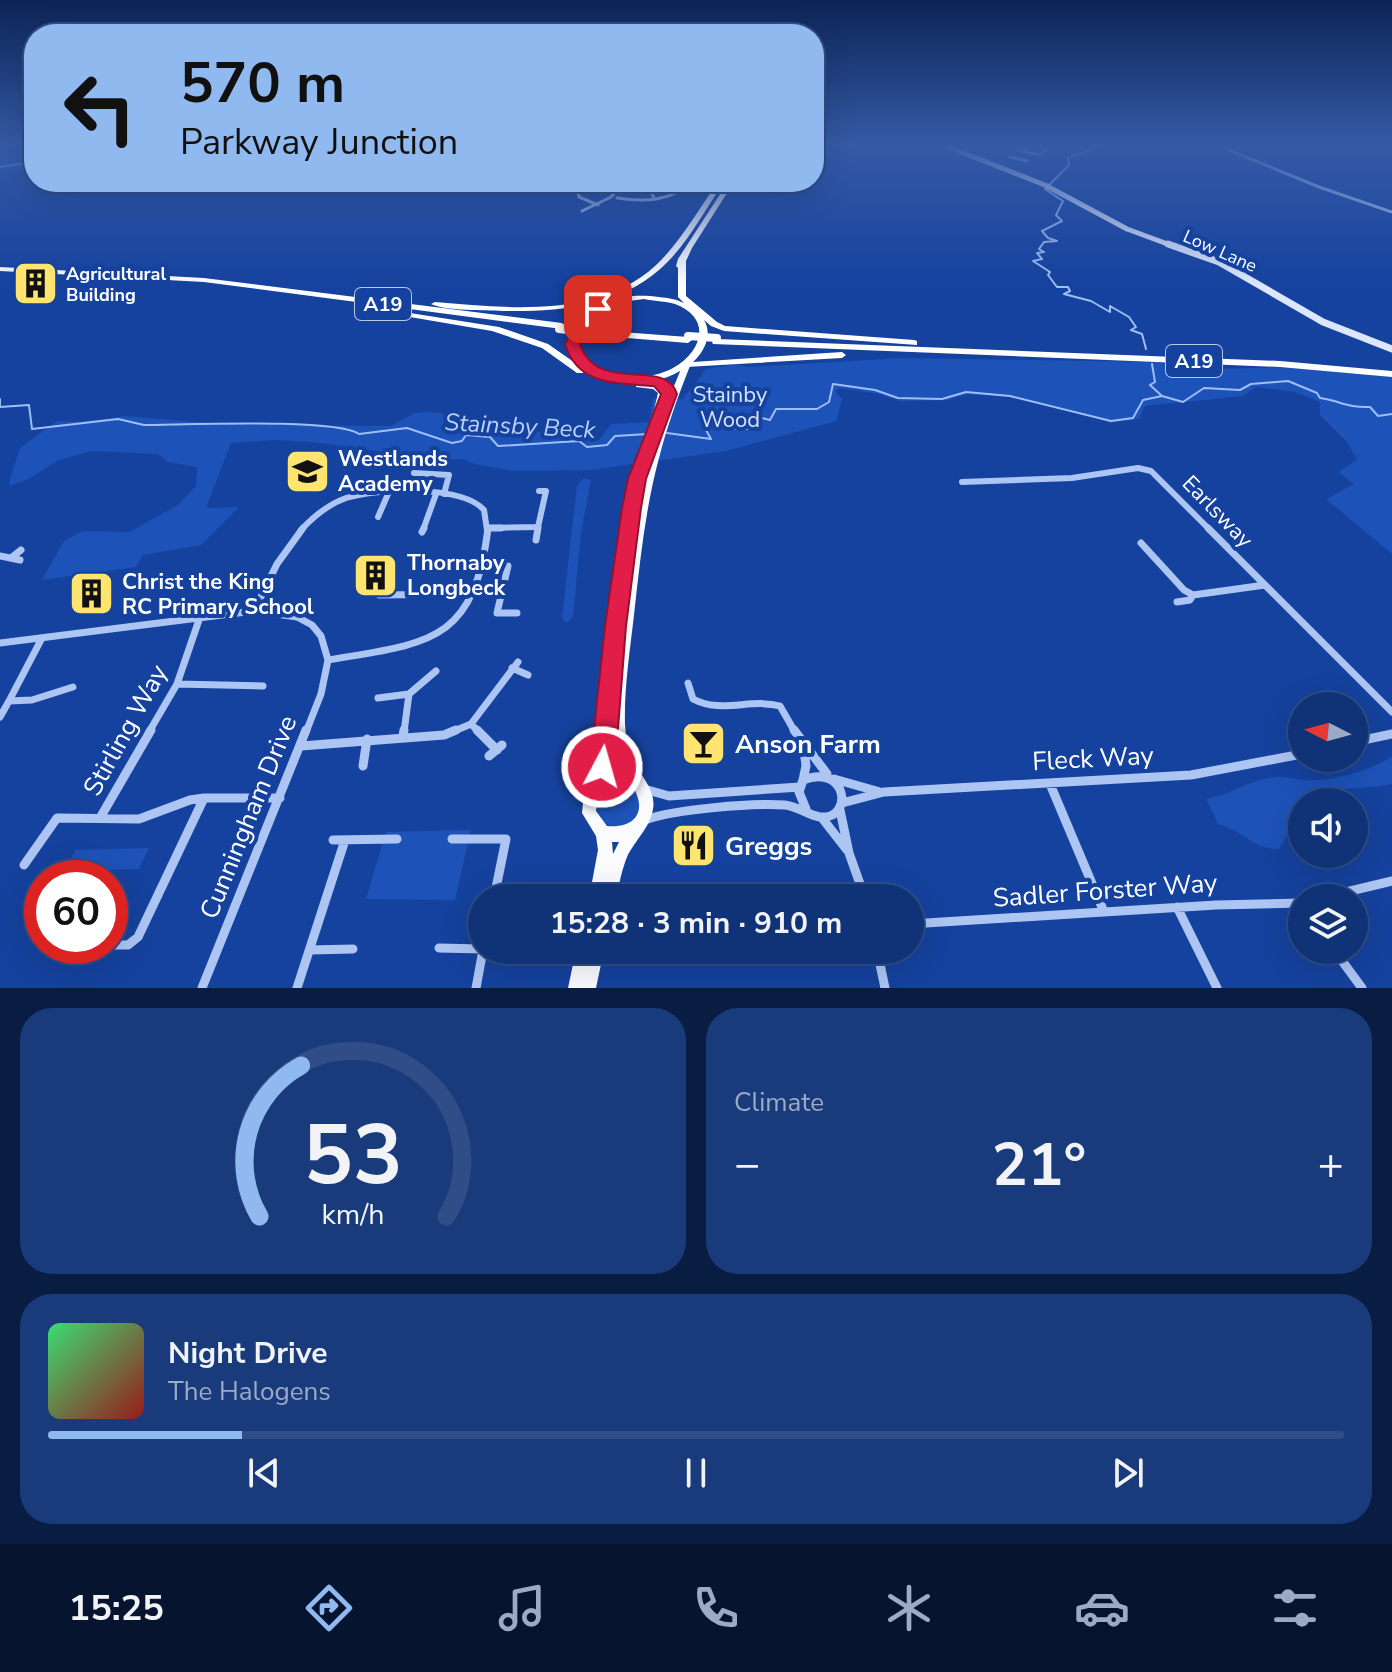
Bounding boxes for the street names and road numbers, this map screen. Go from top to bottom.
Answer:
street label: Low Lane [1179,224,1261,278]
road number: A19 [355,288,411,320]
road number: A19 [1166,345,1222,377]
street label: Earlsway [1175,469,1260,555]
street label: Stirling Way [75,658,176,802]
street label: Cunningham Drive [192,710,305,924]
street label: Fleck Way [1031,738,1155,779]
street label: Sadler Forster Way [992,865,1219,916]

